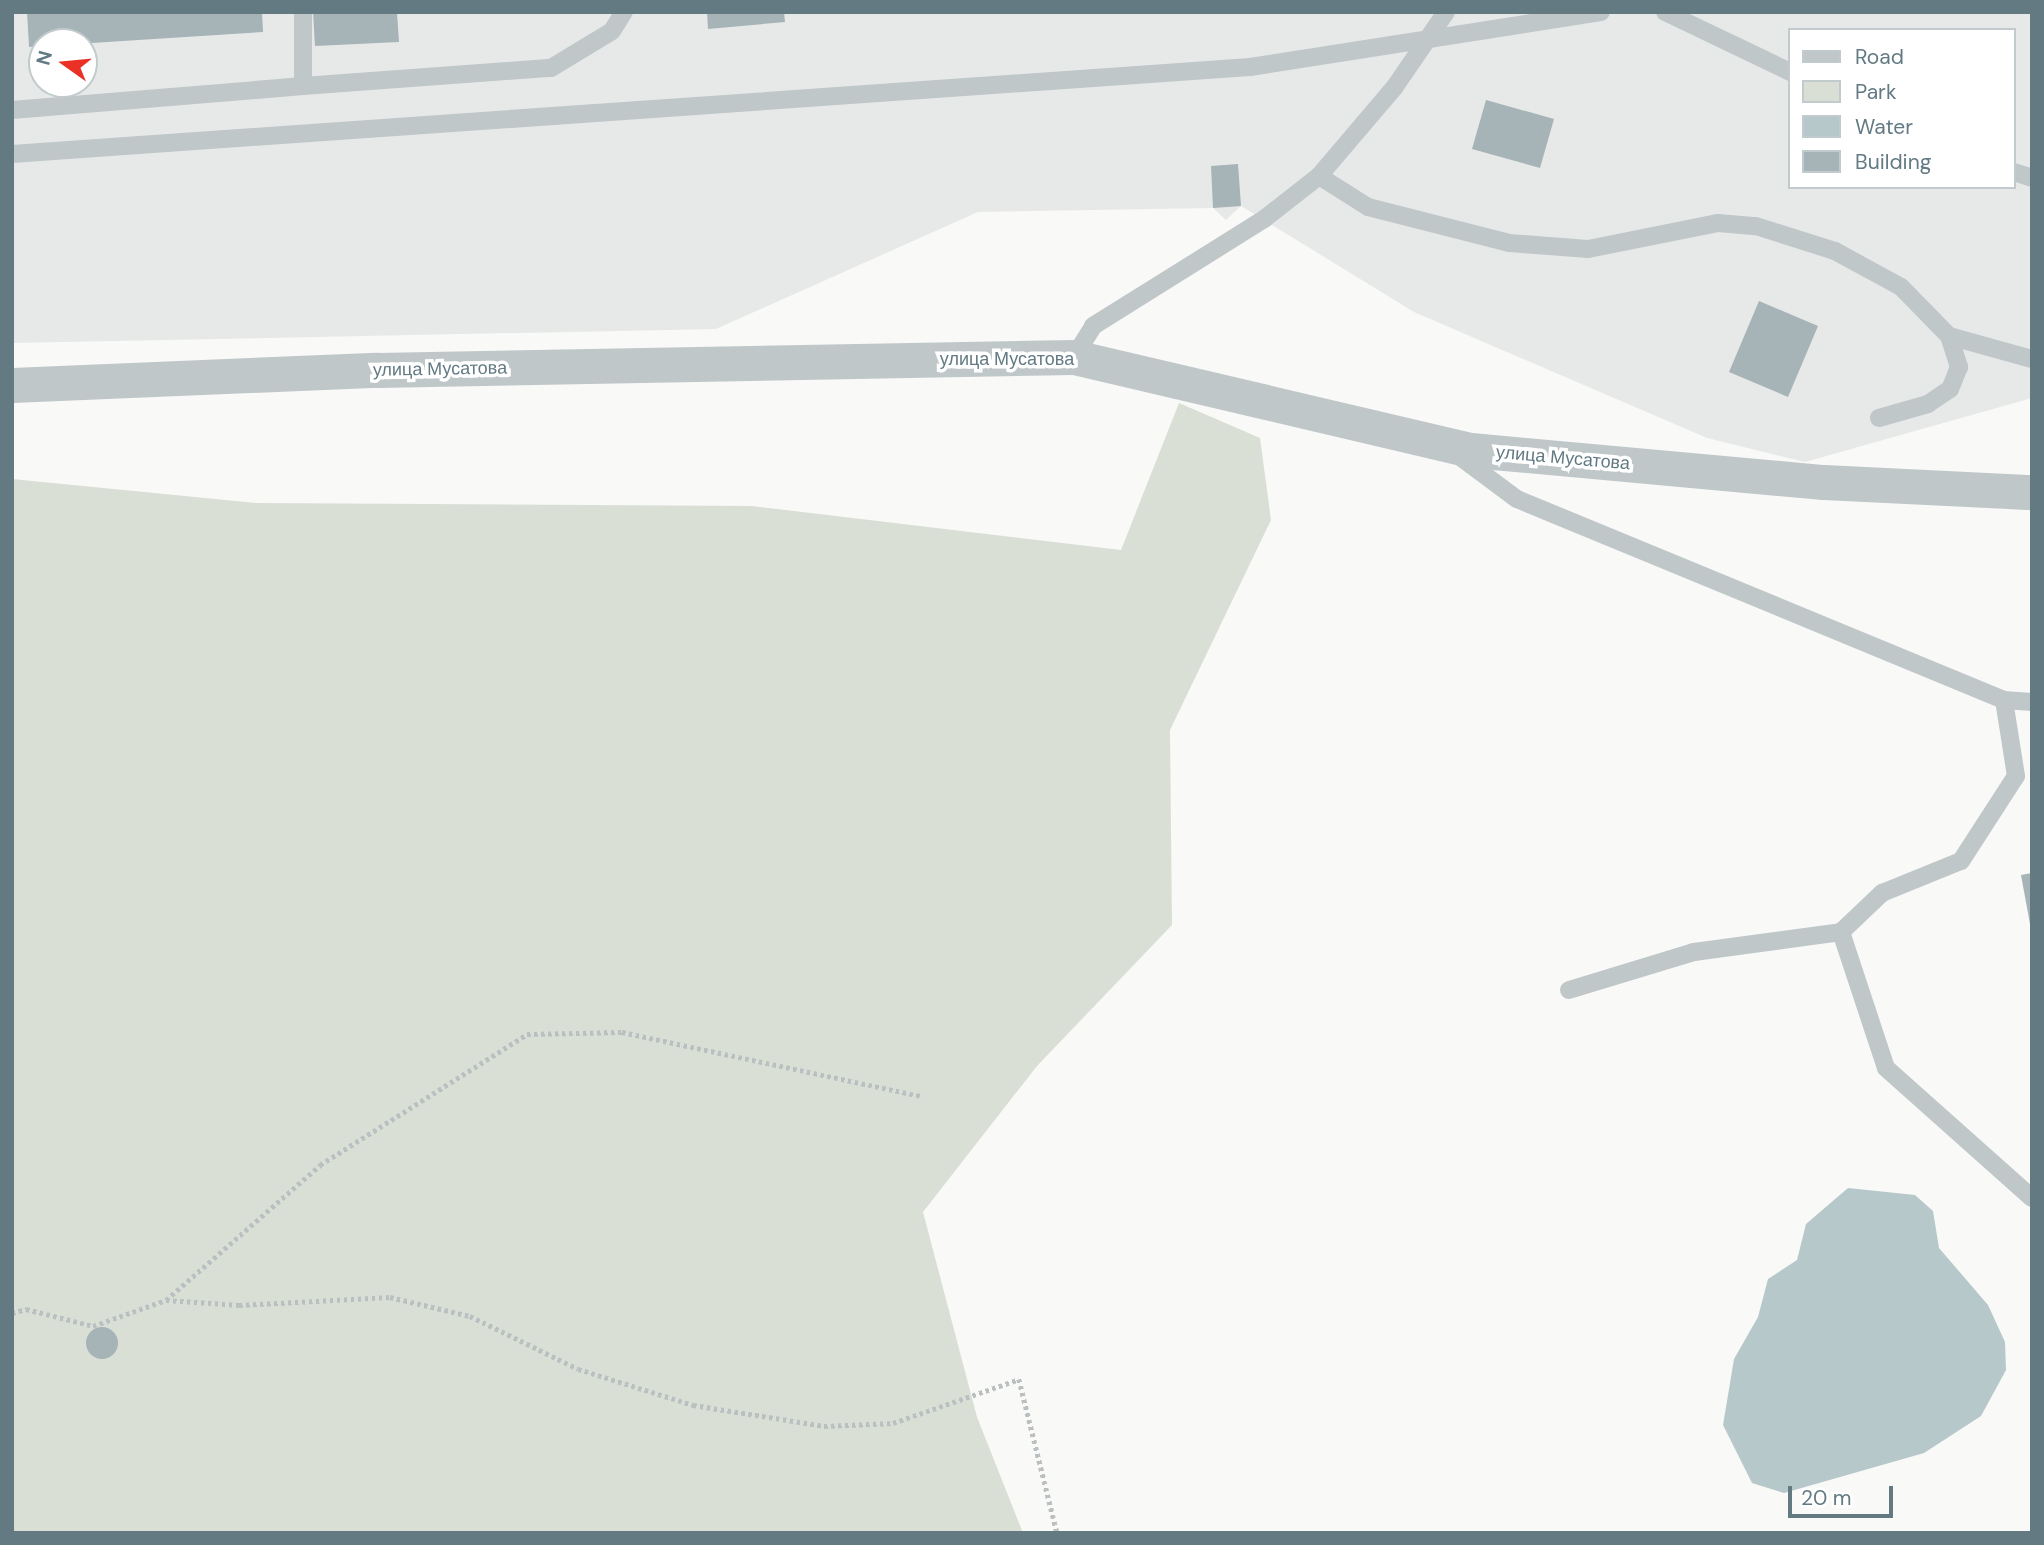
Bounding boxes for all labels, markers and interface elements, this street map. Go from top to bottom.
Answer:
north arrow [28,28,98,98]
legend [1788,28,2016,189]
text: Road [1855,43,1904,71]
text: N [30,48,58,68]
text: Park [1855,78,1896,106]
text: Water [1855,113,1913,141]
text: Building [1855,148,1931,176]
street label: улица Мусатова [940,348,1074,370]
street label: улица Мусатова [373,357,507,381]
street label: улица Мусатова [1495,441,1631,475]
scale bar [1792,1472,1897,1516]
text: 20 m [1801,1484,1852,1512]

